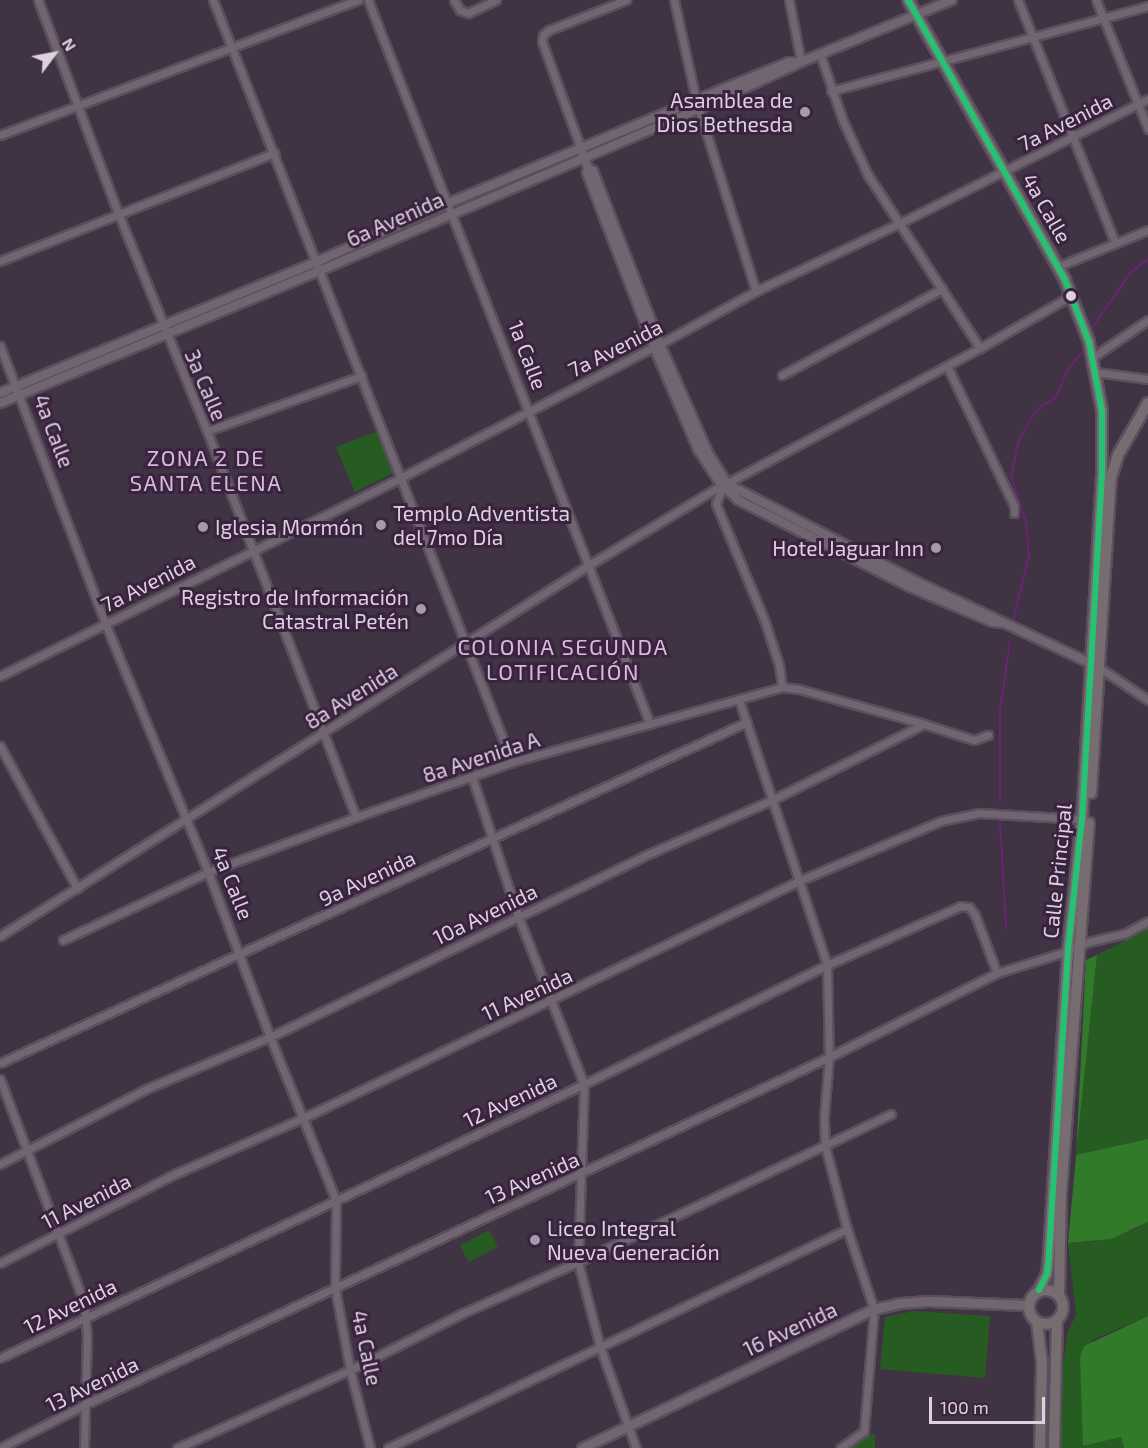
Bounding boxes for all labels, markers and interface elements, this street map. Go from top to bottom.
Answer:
north arrow [24,24,84,84]
text: N [59,34,81,54]
place label: Asamblea de Dios Bethesda [657,87,793,137]
street label: 7a Avenida [1013,87,1117,157]
marker: Asamblea de Dios Bethesda [798,105,812,119]
street label: 4a Calle [1017,169,1077,247]
street label: 6a Avenida [342,186,448,252]
unlabelled marker [1065,290,1077,302]
street label: 7a Avenida [563,313,667,383]
street label: 1a Calle [503,317,553,393]
street label: 3a Calle [180,345,232,425]
street label: 4a Calle [29,391,79,471]
district label: ZONA 2 DE SANTA ELENA [129,444,283,496]
place label: Templo Adventista del 7mo Día [393,500,571,550]
place label: Iglesia Mormón [215,514,363,540]
marker: Templo Adventista del 7mo Día [374,518,388,532]
marker: Iglesia Mormón [196,520,210,534]
place label: Hotel Jaguar Inn [771,535,924,561]
marker: Hotel Jaguar Inn [929,541,943,555]
street label: 7a Avenida [96,548,200,618]
place label: Registro de Información Catastral Petén [181,584,409,634]
marker: Registro de Información Catastral Petén [414,602,428,616]
district label: COLONIA SEGUNDA LOTIFICACIÓN [457,633,669,684]
street label: 8a Avenida [300,658,402,734]
street label: 8a Avenida A [419,726,543,788]
street label: Calle Principal [1037,802,1077,940]
street label: 4a Calle [207,843,259,923]
street label: 9a Avenida [314,845,420,911]
street label: 10a Avenida [429,878,541,950]
street label: 11 Avenida [478,962,576,1026]
street label: 12 Avenida [459,1067,561,1133]
street label: 13 Avenida [481,1146,583,1210]
street label: 11 Avenida [37,1168,135,1234]
place label: Liceo Integral Nueva Generación [547,1215,720,1265]
marker: Liceo Integral Nueva Generación [528,1233,542,1247]
street label: 12 Avenida [19,1273,121,1339]
street label: 16 Avenida [739,1296,841,1362]
street label: 4a Calle [347,1308,387,1388]
street label: 13 Avenida [41,1351,143,1417]
scale bar [932,1385,1048,1423]
text: 100 m [940,1396,989,1418]

